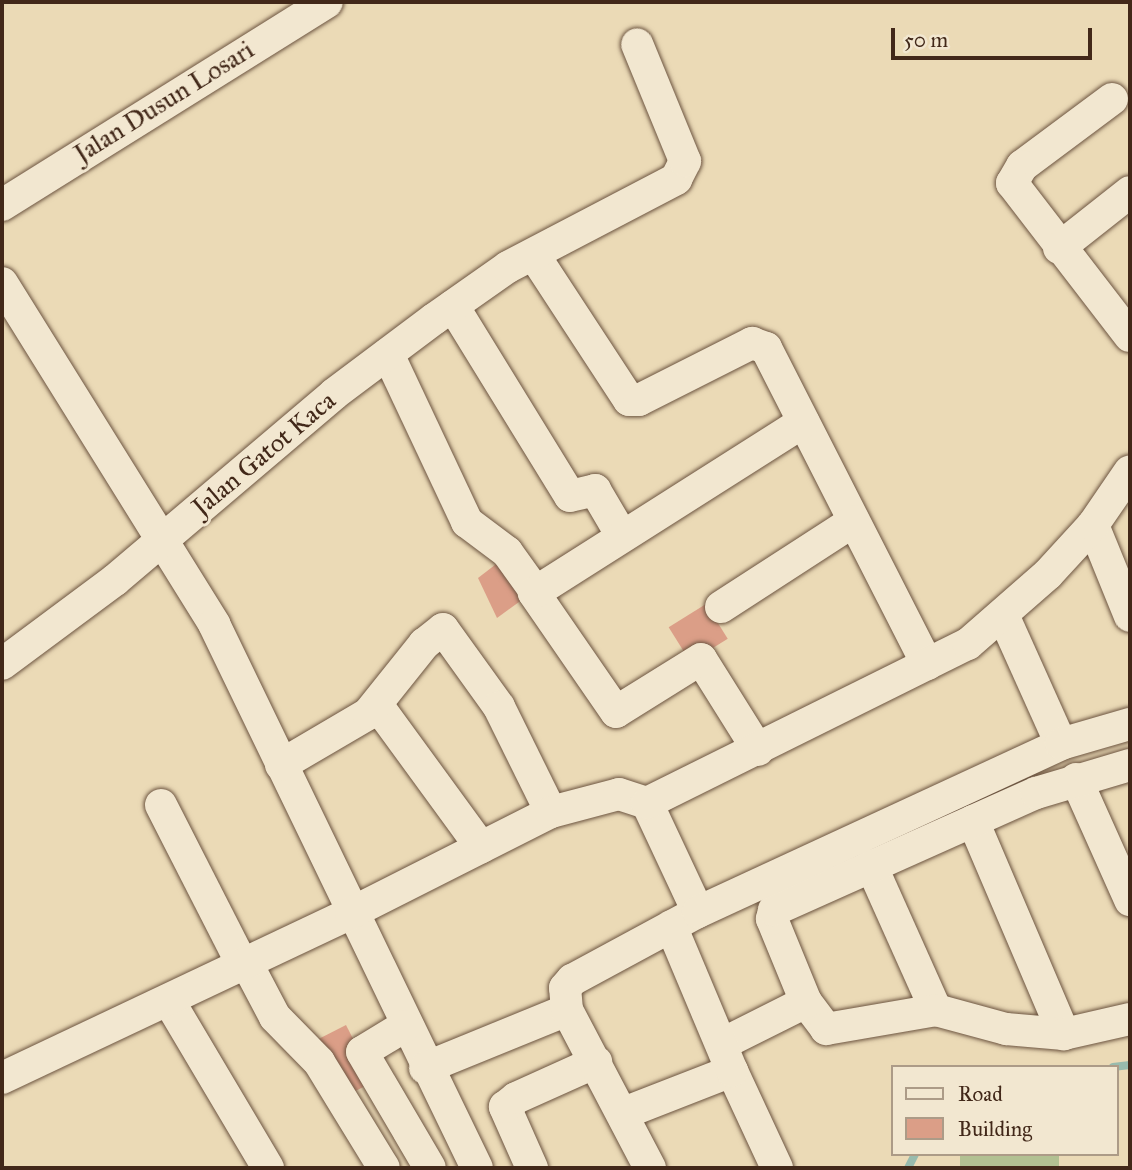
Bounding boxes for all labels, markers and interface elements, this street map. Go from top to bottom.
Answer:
scale bar [894,14,1095,58]
text: 50 m [904,27,948,53]
street label: Jalan Dusun Losari [68,34,260,170]
street label: Jalan Gatot Kaca [186,385,342,523]
legend [890,1065,1118,1156]
text: Road [958,1081,1003,1107]
text: Building [958,1116,1032,1142]

